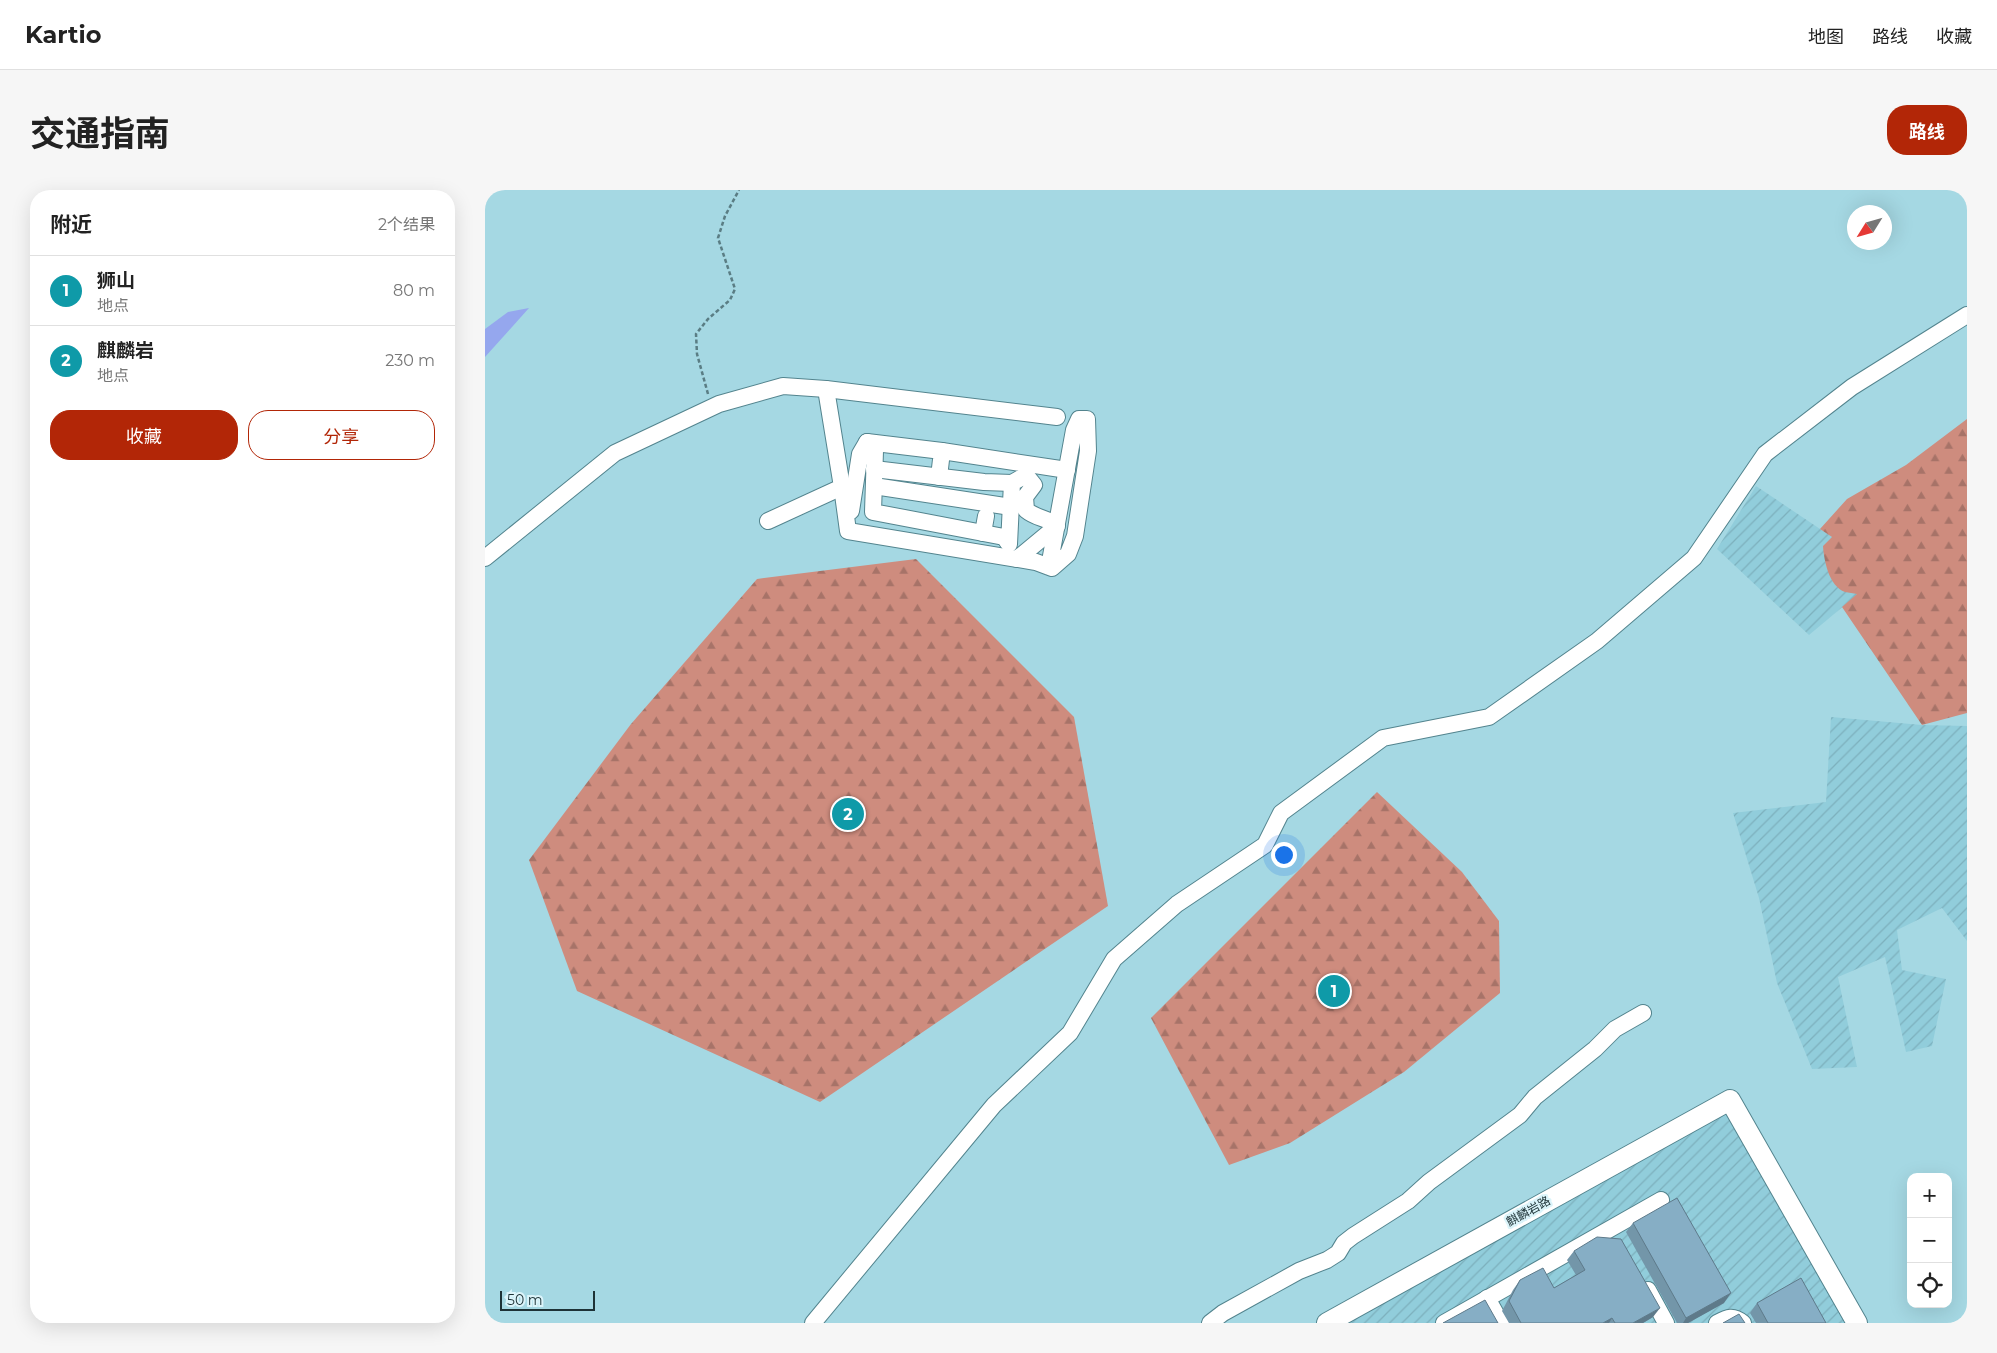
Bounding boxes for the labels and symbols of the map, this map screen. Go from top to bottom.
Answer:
north arrow [1847,205,1892,250]
pin: 2 [832,795,864,833]
your location [1271,842,1297,868]
pin: 1 [1318,972,1350,1010]
street label: 麒麟岩路 [1503,1193,1553,1229]
scale bar [500,1288,595,1311]

